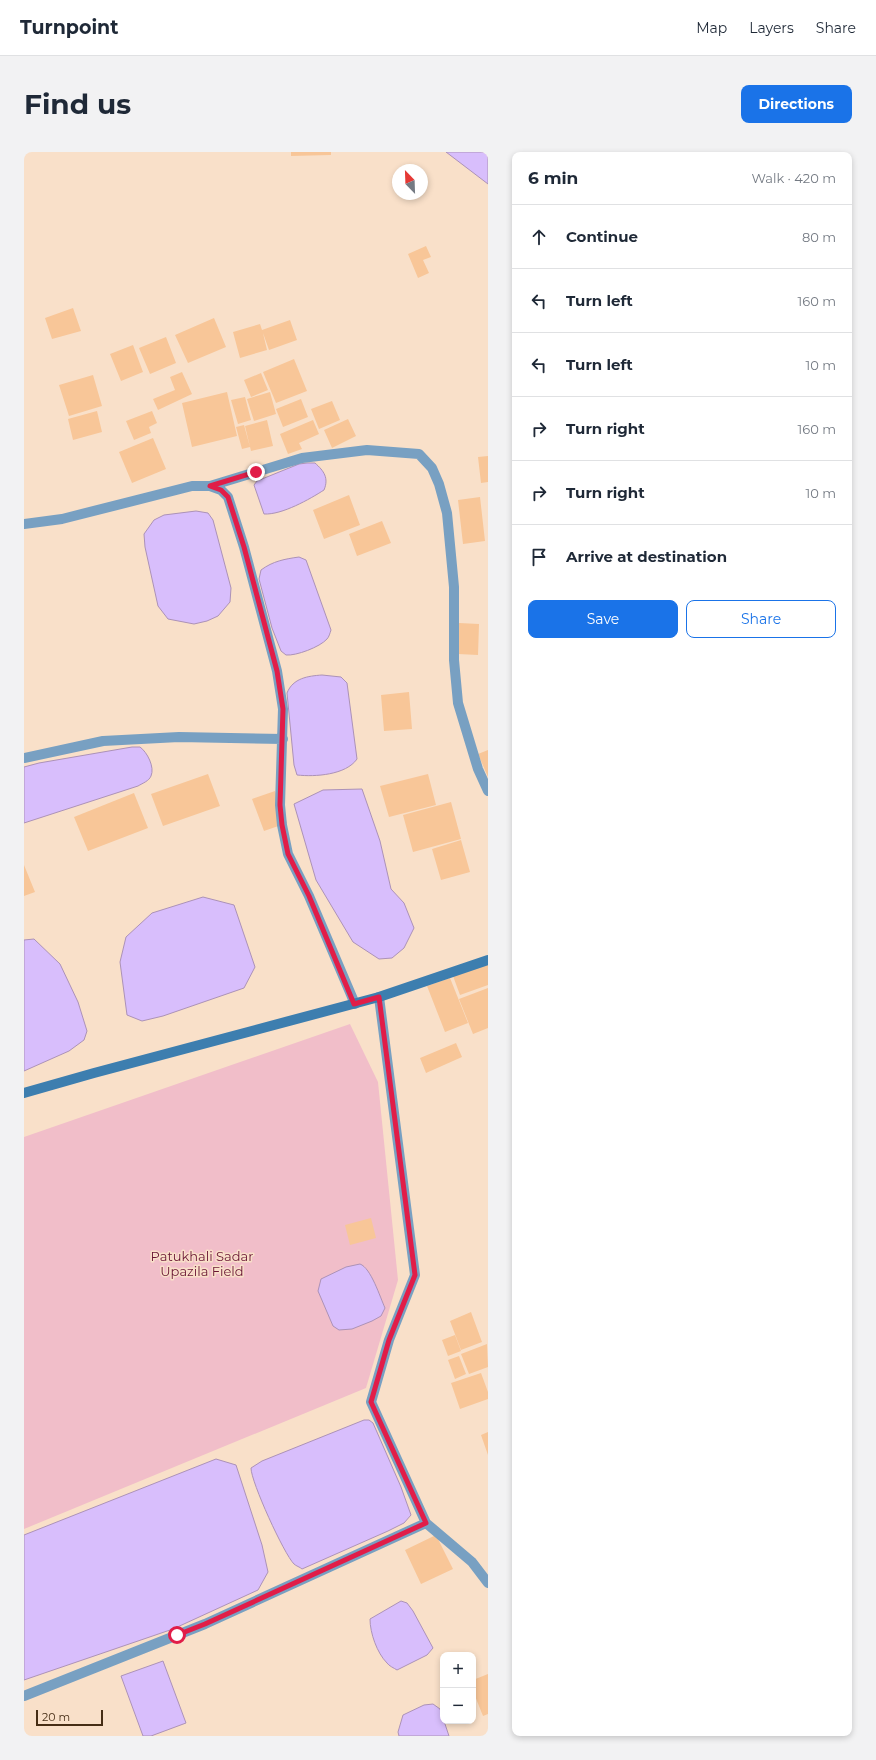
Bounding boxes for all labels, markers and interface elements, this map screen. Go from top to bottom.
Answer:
text: Turnpoint [20,16,119,39]
text: Map [696,19,727,37]
text: Layers [749,19,794,37]
text: Share [816,19,856,37]
button: Directions [741,85,852,123]
text: Find us [24,87,131,121]
north arrow [392,164,428,200]
text: 6 min [528,168,578,188]
text: Walk · 420 m [752,170,836,186]
icon: ahead [528,226,550,248]
text: Continue [566,227,638,246]
text: 80 m [802,229,836,245]
icon: left [528,290,550,312]
text: Turn left [566,291,633,310]
text: 160 m [798,293,836,309]
icon: left [528,354,550,376]
text: Turn left [566,355,633,374]
text: 10 m [806,357,836,373]
icon: right [528,418,550,440]
text: Turn right [566,419,645,438]
text: 160 m [798,421,836,437]
route end [247,463,265,481]
icon: right [528,482,550,504]
text: Turn right [566,483,645,502]
text: 10 m [806,485,836,501]
icon: arrive [528,546,550,568]
text: Arrive at destination [566,547,727,566]
button: Save [528,600,678,638]
button: Share [686,600,836,638]
park label: Patukhali Sadar Upazila Field [151,1248,253,1279]
route start [168,1626,186,1644]
map controls [440,1652,476,1724]
button: + [440,1652,476,1688]
button: − [440,1688,476,1724]
scale bar [36,1708,103,1727]
text: 20 m [42,1710,70,1724]

